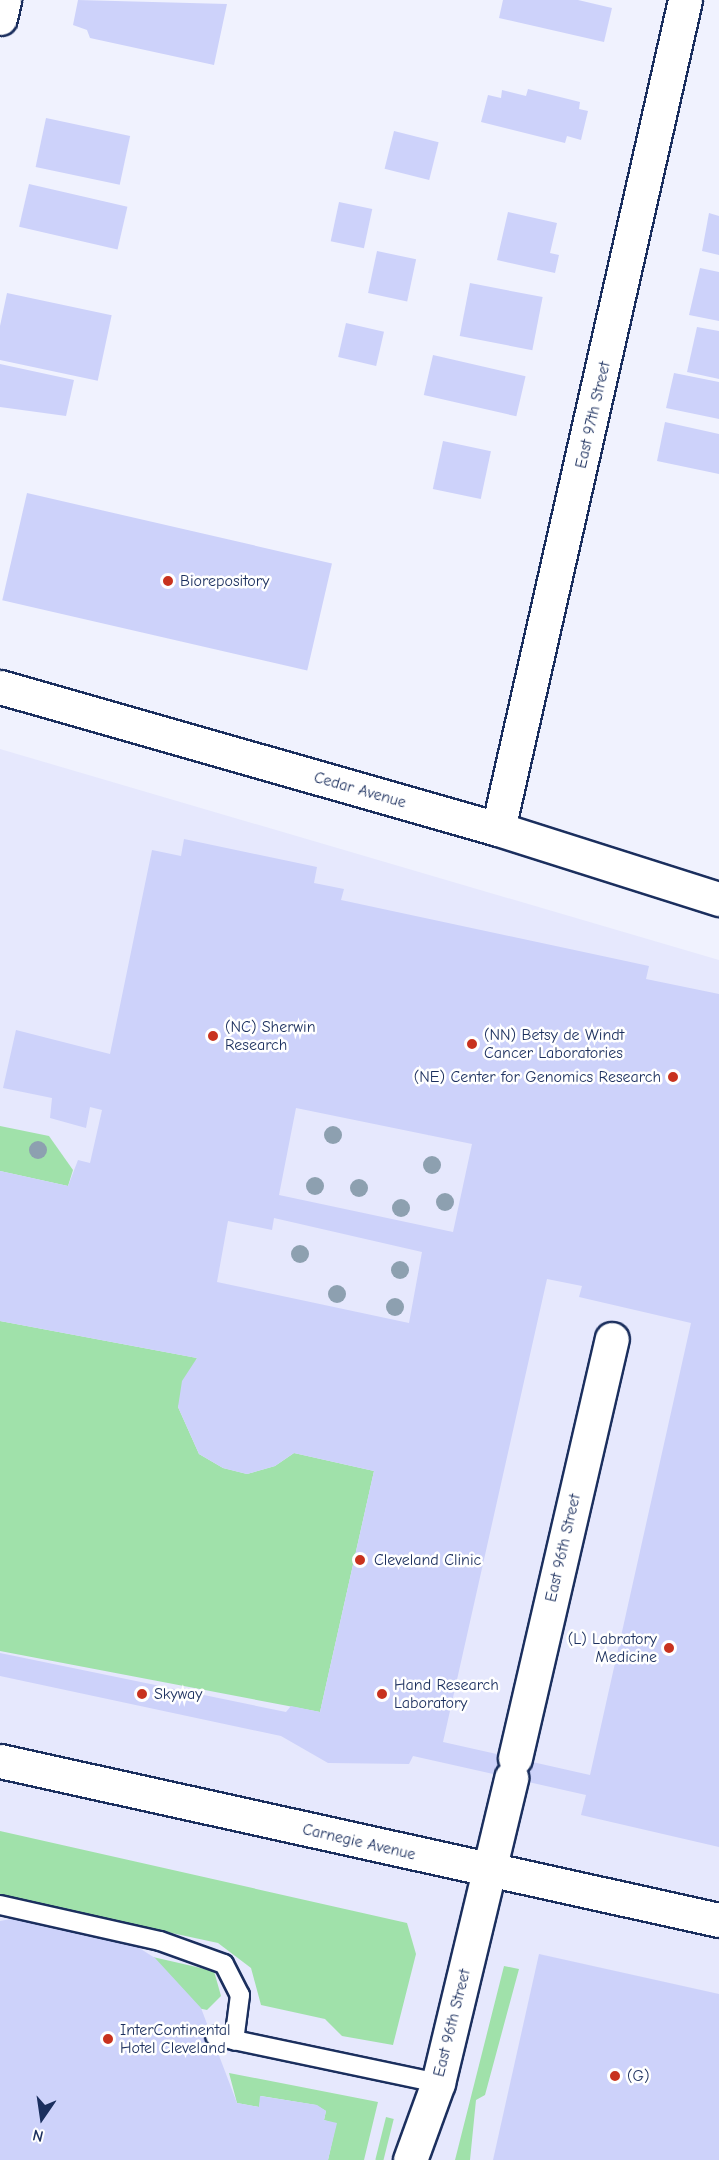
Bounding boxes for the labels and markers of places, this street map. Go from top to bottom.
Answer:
place label: Biorepository [180,571,269,591]
marker: Biorepository [161,574,175,588]
place label: (NC) Sherwin Research [225,1017,316,1055]
place label: (NN) Betsy de Windt Cancer Laboratories [484,1025,624,1063]
marker: (NC) Sherwin Research [206,1029,220,1043]
marker: (NN) Betsy de Windt Cancer Laboratories [465,1037,479,1051]
place label: (NE) Center for Genomics Research [414,1067,661,1087]
marker: (NE) Center for Genomics Research [666,1070,680,1084]
place label: Cleveland Clinic [374,1550,481,1570]
marker: Cleveland Clinic [351,1551,369,1569]
place label: (L) Labratory Medicine [568,1629,657,1667]
marker: (L) Labratory Medicine [662,1641,676,1655]
place label: Hand Research Laboratory [394,1675,499,1713]
place label: Skyway [154,1684,202,1704]
marker: Skyway [135,1687,149,1701]
marker: Hand Research Laboratory [375,1687,389,1701]
place label: InterContinental Hotel Cleveland [120,2020,231,2058]
marker: InterContinental Hotel Cleveland [101,2032,115,2046]
place label: (G) [627,2066,650,2086]
marker: (G) [608,2069,622,2083]

